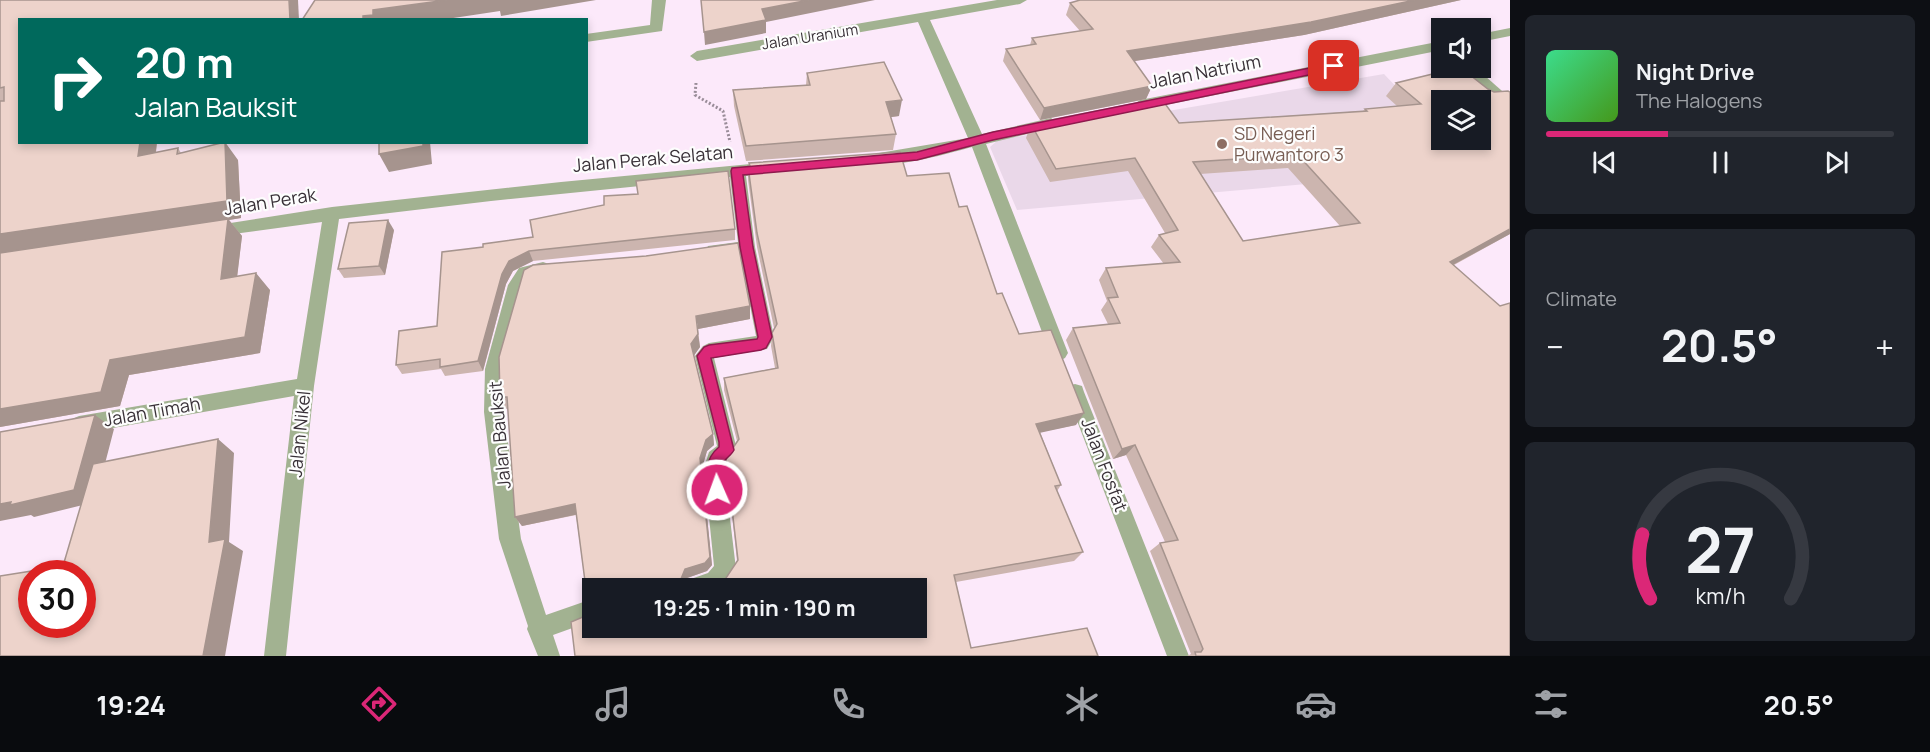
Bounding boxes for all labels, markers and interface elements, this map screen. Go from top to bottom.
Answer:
map controls [1431,18,1491,150]
button: sound [1431,18,1491,78]
street label: Jalan Uranium [760,19,859,54]
text: 20 m [135,33,234,91]
pin [1308,40,1359,91]
icon: right [36,42,114,120]
street label: Jalan Natrium [1147,48,1263,94]
icon: arrive [1317,49,1350,82]
text: Night Drive [1636,57,1755,87]
text: The Halogens [1636,87,1762,114]
text: Jalan Bauksit [135,88,297,125]
button: layers [1431,90,1491,150]
place label: SD Negeri Purwantoro 3 [1234,121,1344,166]
marker: SD Negeri Purwantoro 3 [1215,137,1229,151]
street label: Jalan Perak Selatan [572,139,734,177]
icon: previous [1588,146,1621,179]
icon: pause [1704,146,1737,179]
icon: next [1820,146,1853,179]
street label: Jalan Perak [222,182,319,220]
text: Climate [1546,285,1617,312]
text: 20.5° [1661,314,1778,376]
text: − [1546,324,1564,369]
text: + [1875,324,1894,369]
street label: Jalan Bauksit [482,380,516,490]
street label: Jalan Nikel [283,389,315,478]
street label: Jalan Timah [102,391,202,431]
street label: Jalan Fosfat [1076,414,1134,515]
position arrow [685,458,749,522]
text: 27 [1685,506,1755,592]
speed limit sign: 30 [18,560,96,638]
text: km/h [1695,581,1745,610]
text: 19:25 · 1 min · 190 m [654,593,855,623]
icon: directions [358,683,400,725]
icon: music [592,683,634,725]
icon: phone [827,683,869,725]
icon: climate [1061,683,1103,725]
icon: car [1295,683,1337,725]
icon: filters [1530,683,1572,725]
text: 19:24 [96,686,166,723]
text: 20.5° [1764,686,1834,723]

